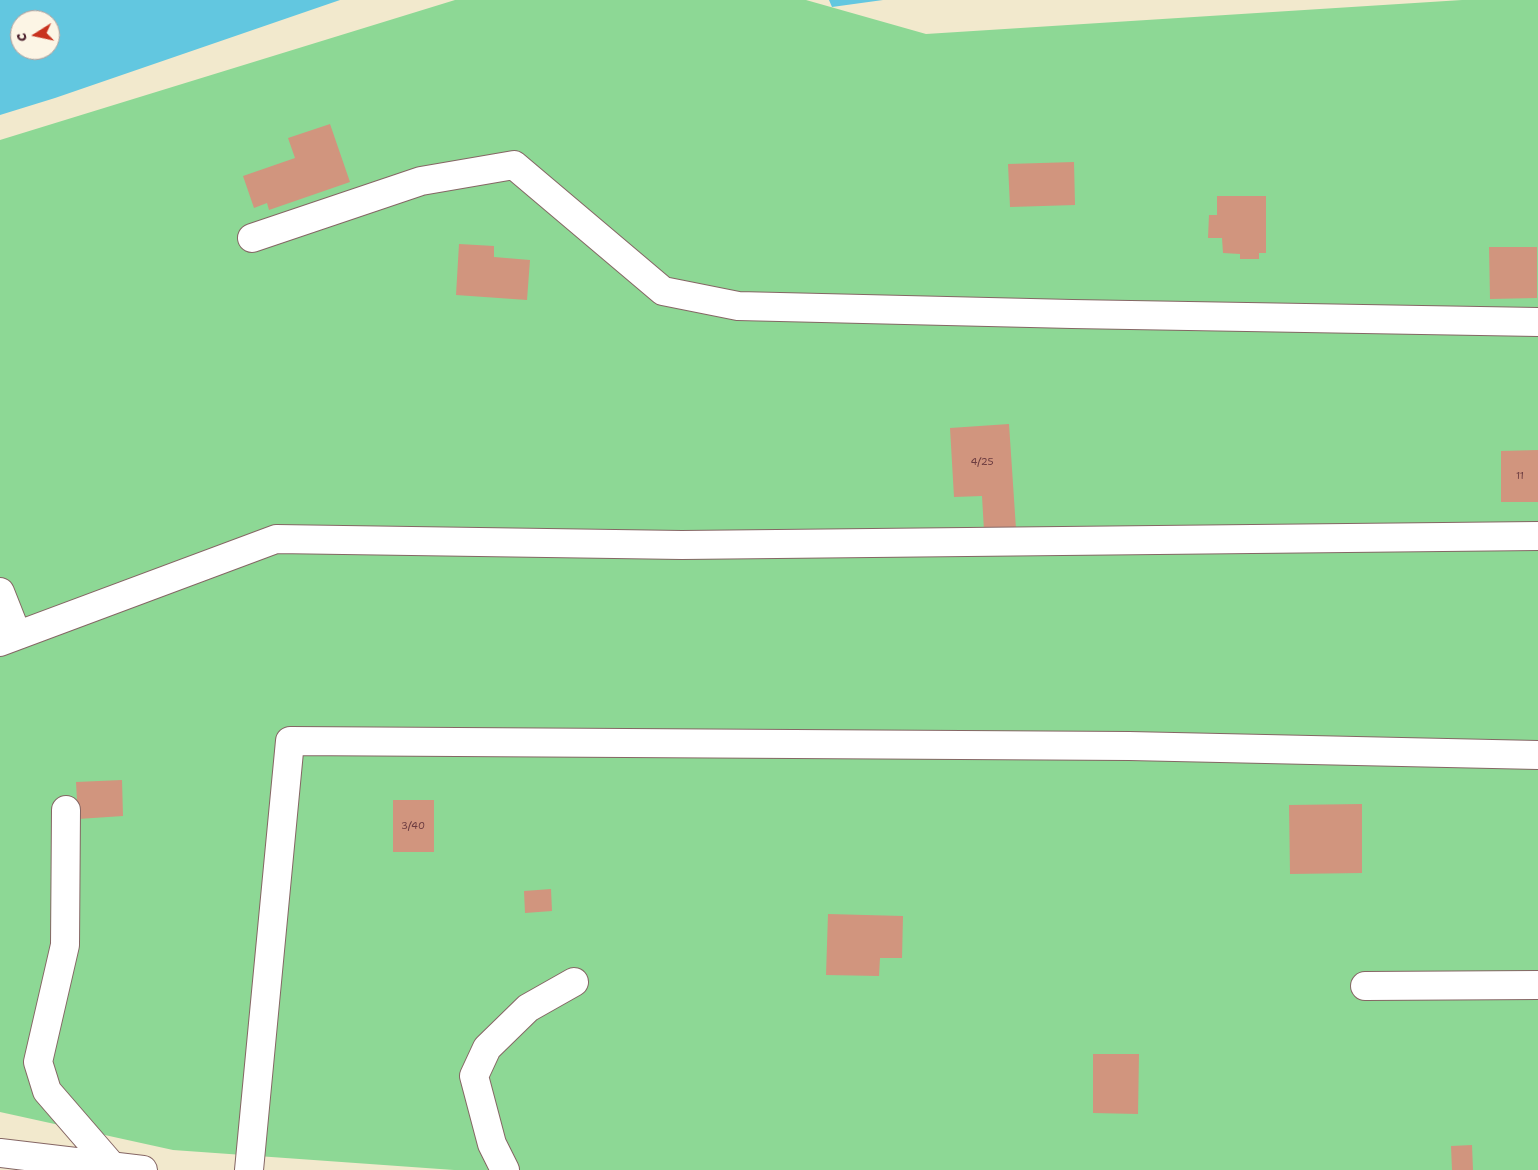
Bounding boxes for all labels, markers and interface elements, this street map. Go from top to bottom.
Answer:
north arrow [10,10,60,60]
text: С [12,32,31,43]
house number: 4/25 [970,456,994,468]
house number: 11 [1516,470,1524,482]
house number: 3/40 [401,820,425,832]

